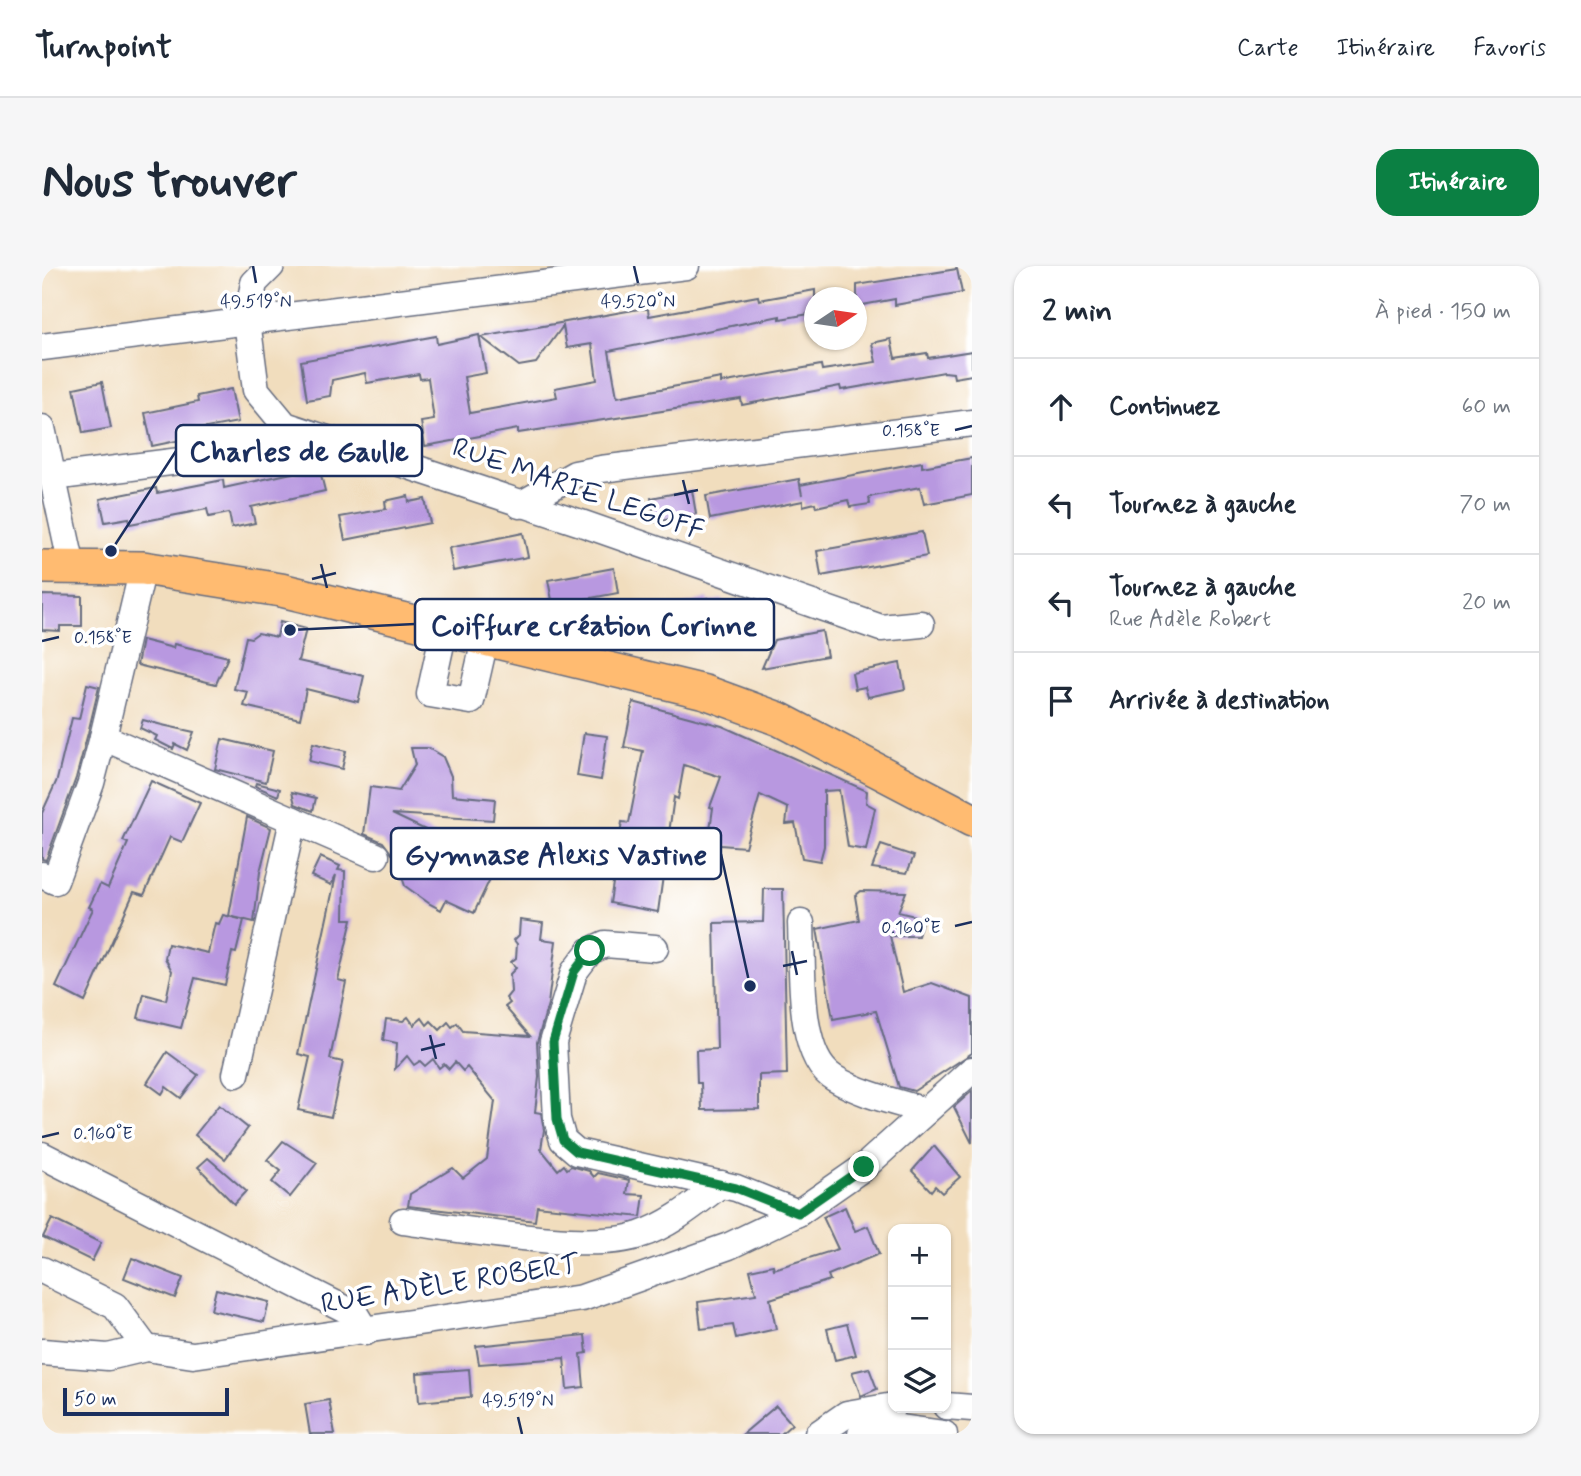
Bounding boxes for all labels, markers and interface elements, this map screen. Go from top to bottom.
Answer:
text: Turnpoint [35,26,172,70]
text: Carte [1237,33,1299,64]
text: Itinéraire [1337,33,1435,64]
text: Favoris [1473,33,1546,64]
button: Itinéraire [1376,149,1539,216]
text: Nous trouver [42,150,297,215]
north arrow [804,287,867,350]
text: 49.519°N [220,290,292,314]
text: 49.520°N [601,290,675,314]
text: 2 min [1042,292,1112,331]
text: À pied · 150 m [1375,297,1511,327]
icon: ahead [1042,388,1080,426]
text: Continuez [1109,390,1220,424]
text: 60 m [1462,392,1511,422]
text: 0.158°E [882,419,940,443]
callout: Charles de Gaulle [176,425,422,476]
street label: RUE MARIE LEGOFF [447,430,709,550]
text: Charles de Gaulle [189,433,409,472]
icon: left [1042,486,1080,524]
text: Tournez à gauche [1109,488,1296,522]
text: 70 m [1459,490,1511,520]
text: Tournez à gauche [1109,571,1296,605]
icon: left [1042,584,1080,622]
text: 20 m [1462,588,1511,618]
callout: Coiffure création Corinne [415,599,774,650]
text: Rue Adèle Robert [1109,605,1271,635]
text: Coiffure création Corinne [431,607,758,646]
text: 0.158°E [74,626,132,650]
icon: arrive [1042,682,1080,720]
text: Arrivée à destination [1109,684,1330,718]
callout: Gymnase Alexis Vastine [391,828,721,879]
text: Gymnase Alexis Vastine [405,836,707,875]
text: 0.160°E [881,916,941,940]
route start [574,935,605,966]
text: 0.160°E [73,1122,133,1146]
route end [848,1151,879,1182]
map controls [888,1224,951,1413]
button: + [888,1224,951,1287]
street label: RUE ADÈLE ROBERT [318,1246,582,1324]
button: − [888,1287,951,1350]
button: layers [888,1350,951,1413]
scale bar [63,1385,229,1417]
text: 50 m [74,1387,117,1412]
text: 49.519°N [482,1389,554,1413]

